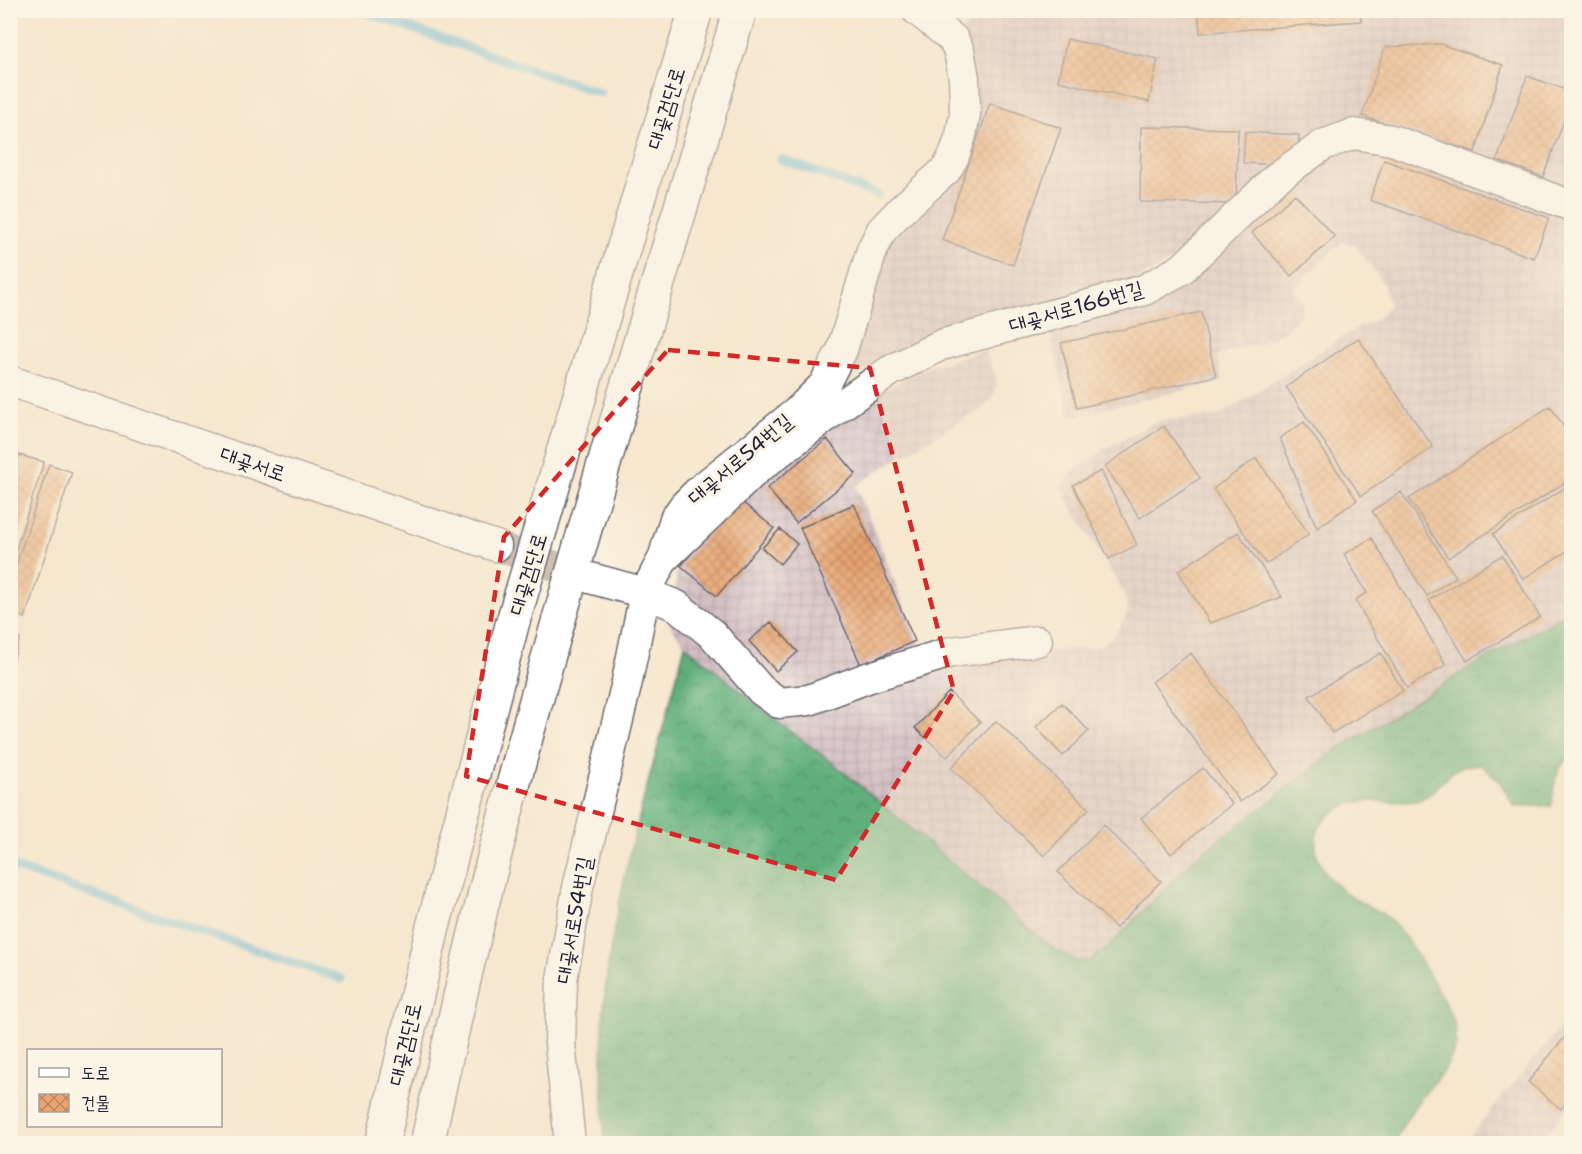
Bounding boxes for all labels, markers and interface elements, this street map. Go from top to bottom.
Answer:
street label: 대곶검단로 [640,64,692,152]
street label: 대곶서로166번길 [1006,274,1146,340]
street label: 대곶서로54번길 [682,407,798,511]
street label: 대곶서로 [216,440,290,488]
street label: 대곶검단로 [502,530,554,618]
street label: 대곶서로54번길 [549,854,599,986]
street label: 대곶검단로 [382,1000,428,1088]
legend [27,1049,222,1127]
text: 도로 [81,1061,110,1085]
text: 건물 [81,1091,110,1115]

